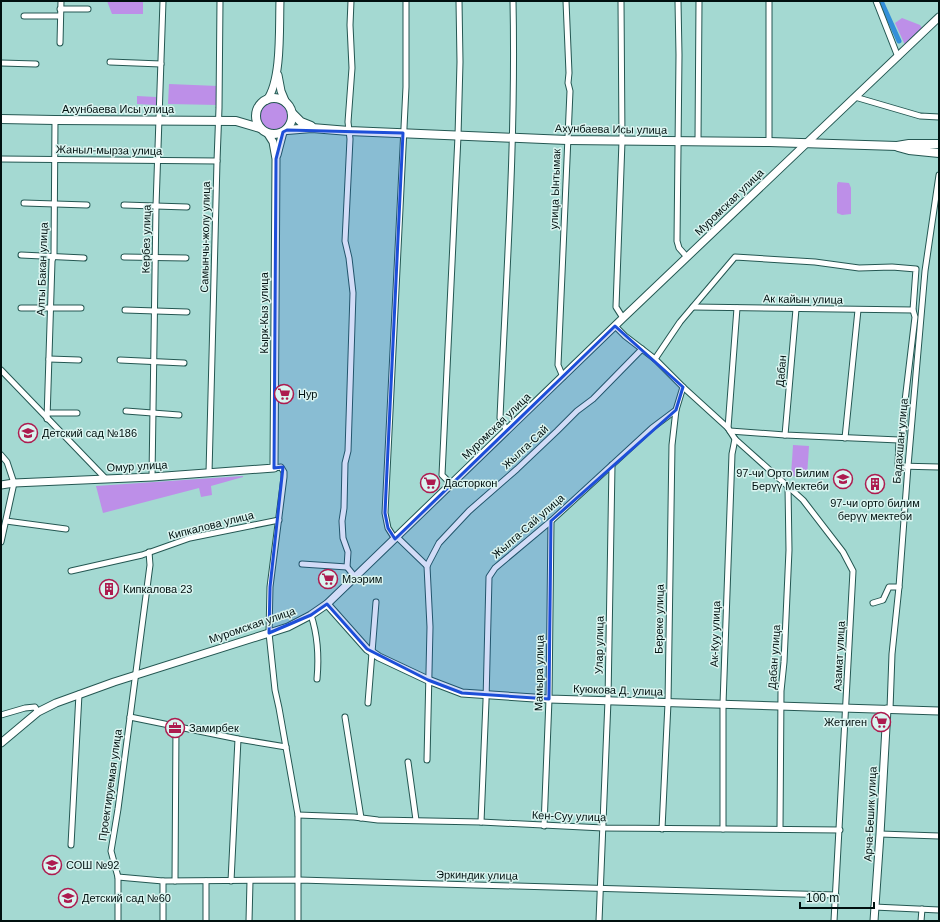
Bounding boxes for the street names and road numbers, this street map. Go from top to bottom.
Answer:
street label: Ахунбаева Исы улица [62,103,175,115]
street label: Ахунбаева Исы улица [555,122,668,136]
street label: Жаныл-мырза улица [56,143,163,157]
street label: улица Ынтымак [548,148,562,229]
street label: Муромская улица [692,166,766,238]
street label: Самынчы-жолу улица [198,180,212,293]
street label: Кербез улица [139,204,153,274]
street label: Алты Бакан улица [34,221,50,316]
street label: Кырк-Кыз улица [258,271,270,354]
street label: Ак кайын улица [763,292,844,306]
street label: Дабан [774,355,788,387]
street label: Муромская улица [459,390,533,462]
street label: Бадахшан улица [890,397,910,484]
street label: Жылга-Сай [500,423,550,471]
street label: Омур улица [106,458,169,474]
street label: Жылга-Сай улица [489,491,567,561]
street label: Кипкалова улица [167,508,256,541]
street label: Береке улица [652,583,666,654]
street label: Ак-Куу улица [708,600,722,667]
street label: Муромская улица [207,604,298,645]
street label: Улар улица [592,615,606,674]
street label: Азамат улица [831,620,847,691]
street label: Дабан улица [766,623,782,690]
street label: Мамыра улица [532,634,546,711]
street label: Куюкова Д. улица [573,682,664,698]
street label: Проектируемая улица [96,727,124,842]
street label: Арча-Бешик улица [862,765,879,862]
street label: Кен-Суу улица [532,809,607,823]
street label: Эркиндик улица [436,868,519,882]

